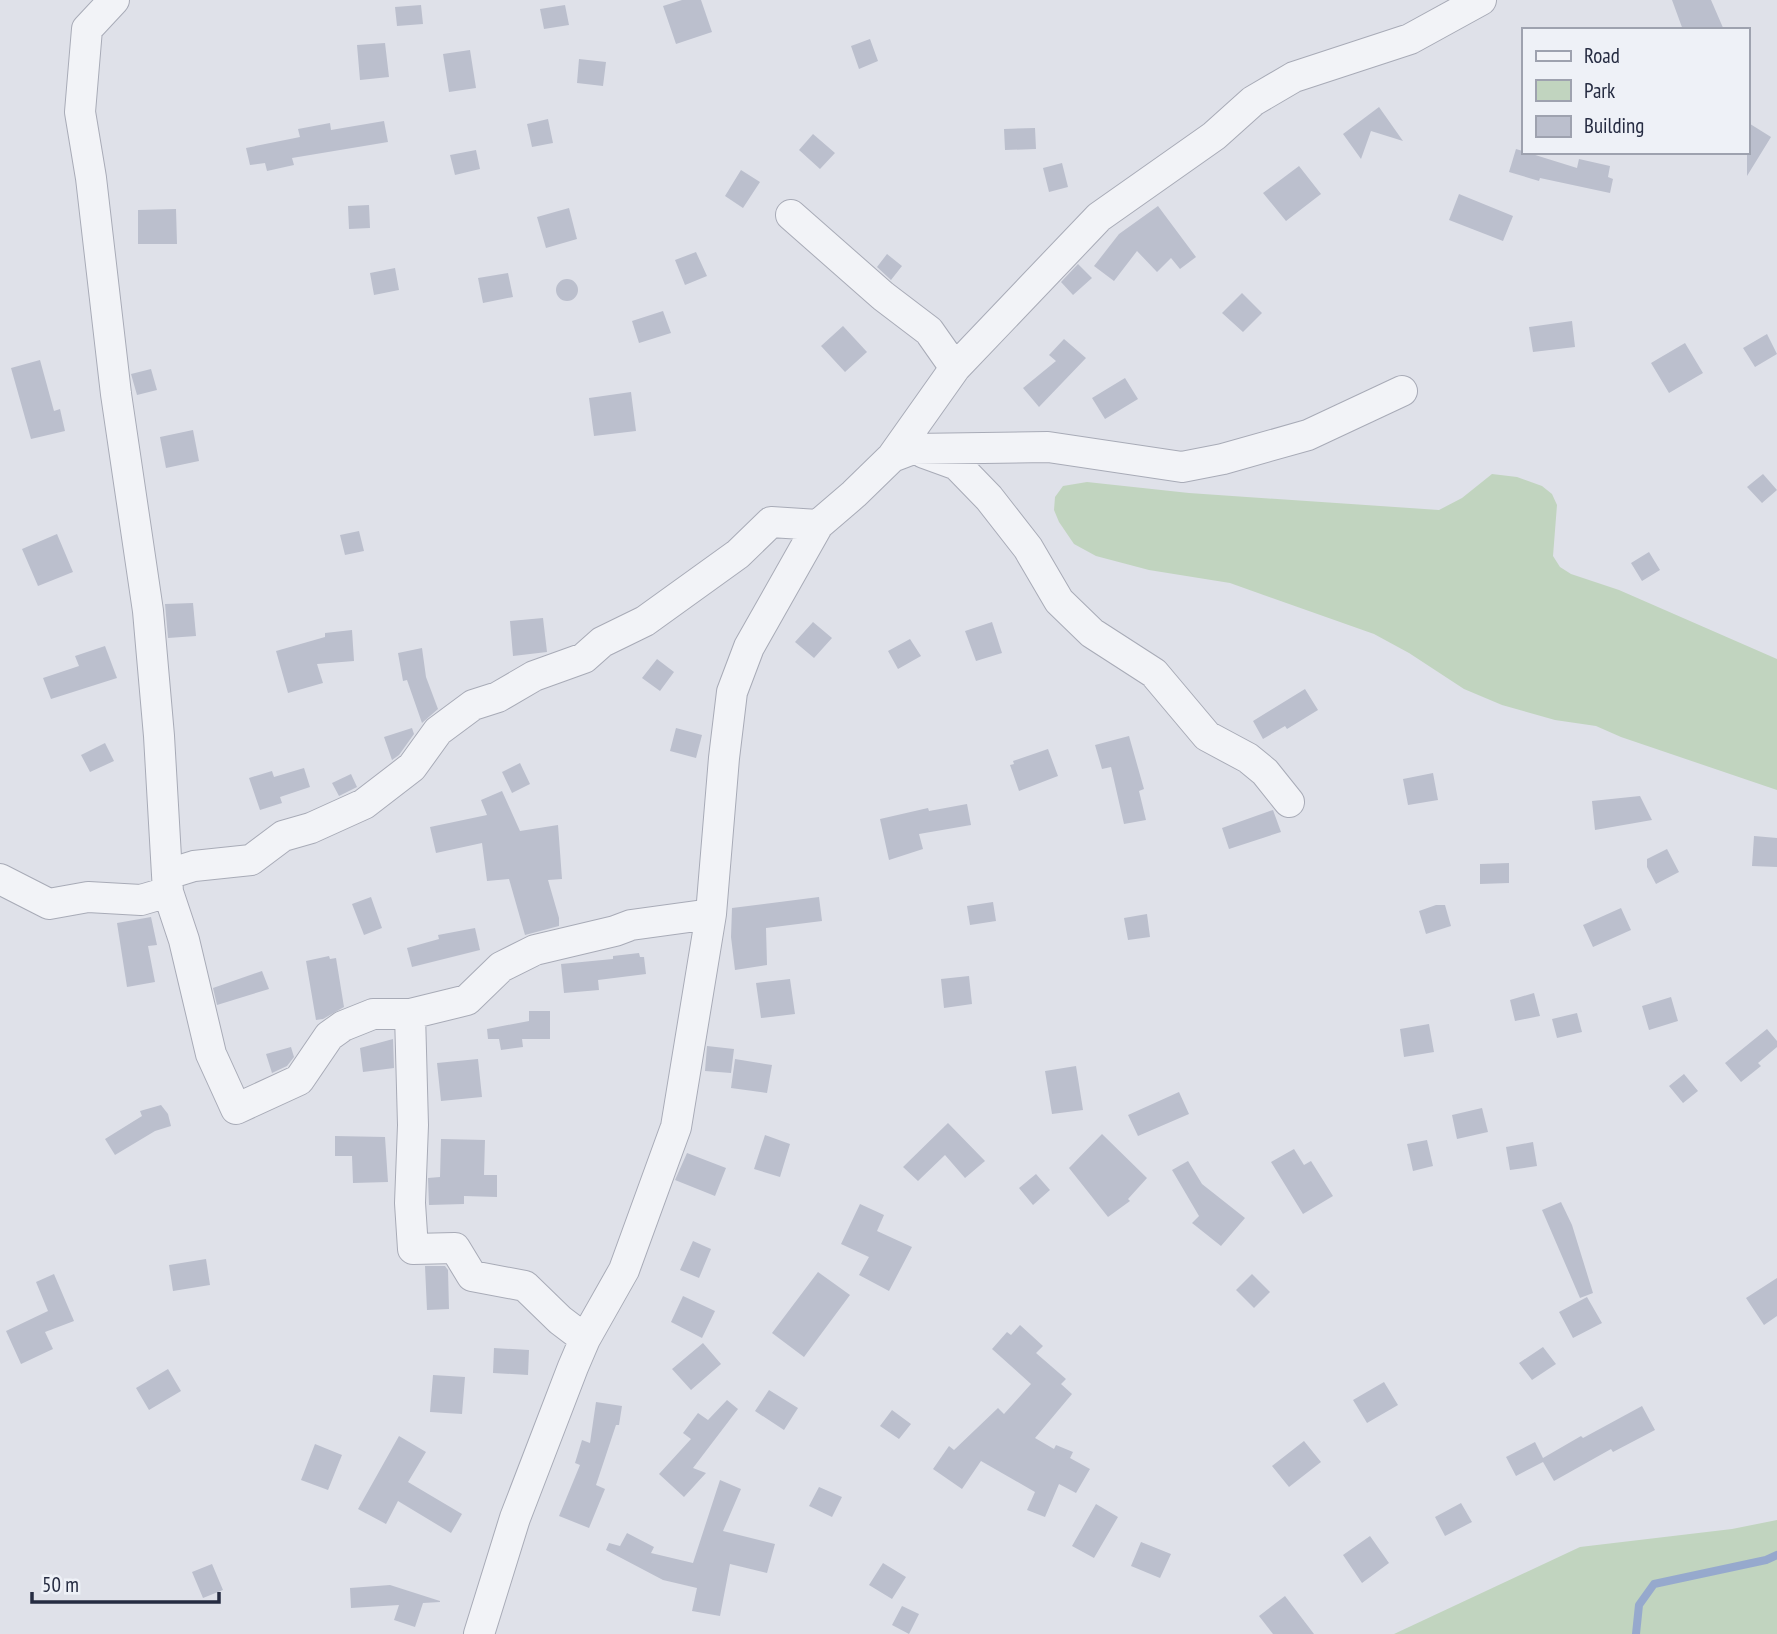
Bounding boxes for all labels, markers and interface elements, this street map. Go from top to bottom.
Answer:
legend [1522,28,1749,154]
text: Road [1584,42,1620,69]
text: Park [1584,77,1615,104]
text: Building [1584,112,1644,139]
scale bar [32,1560,219,1604]
text: 50 m [42,1571,79,1598]

